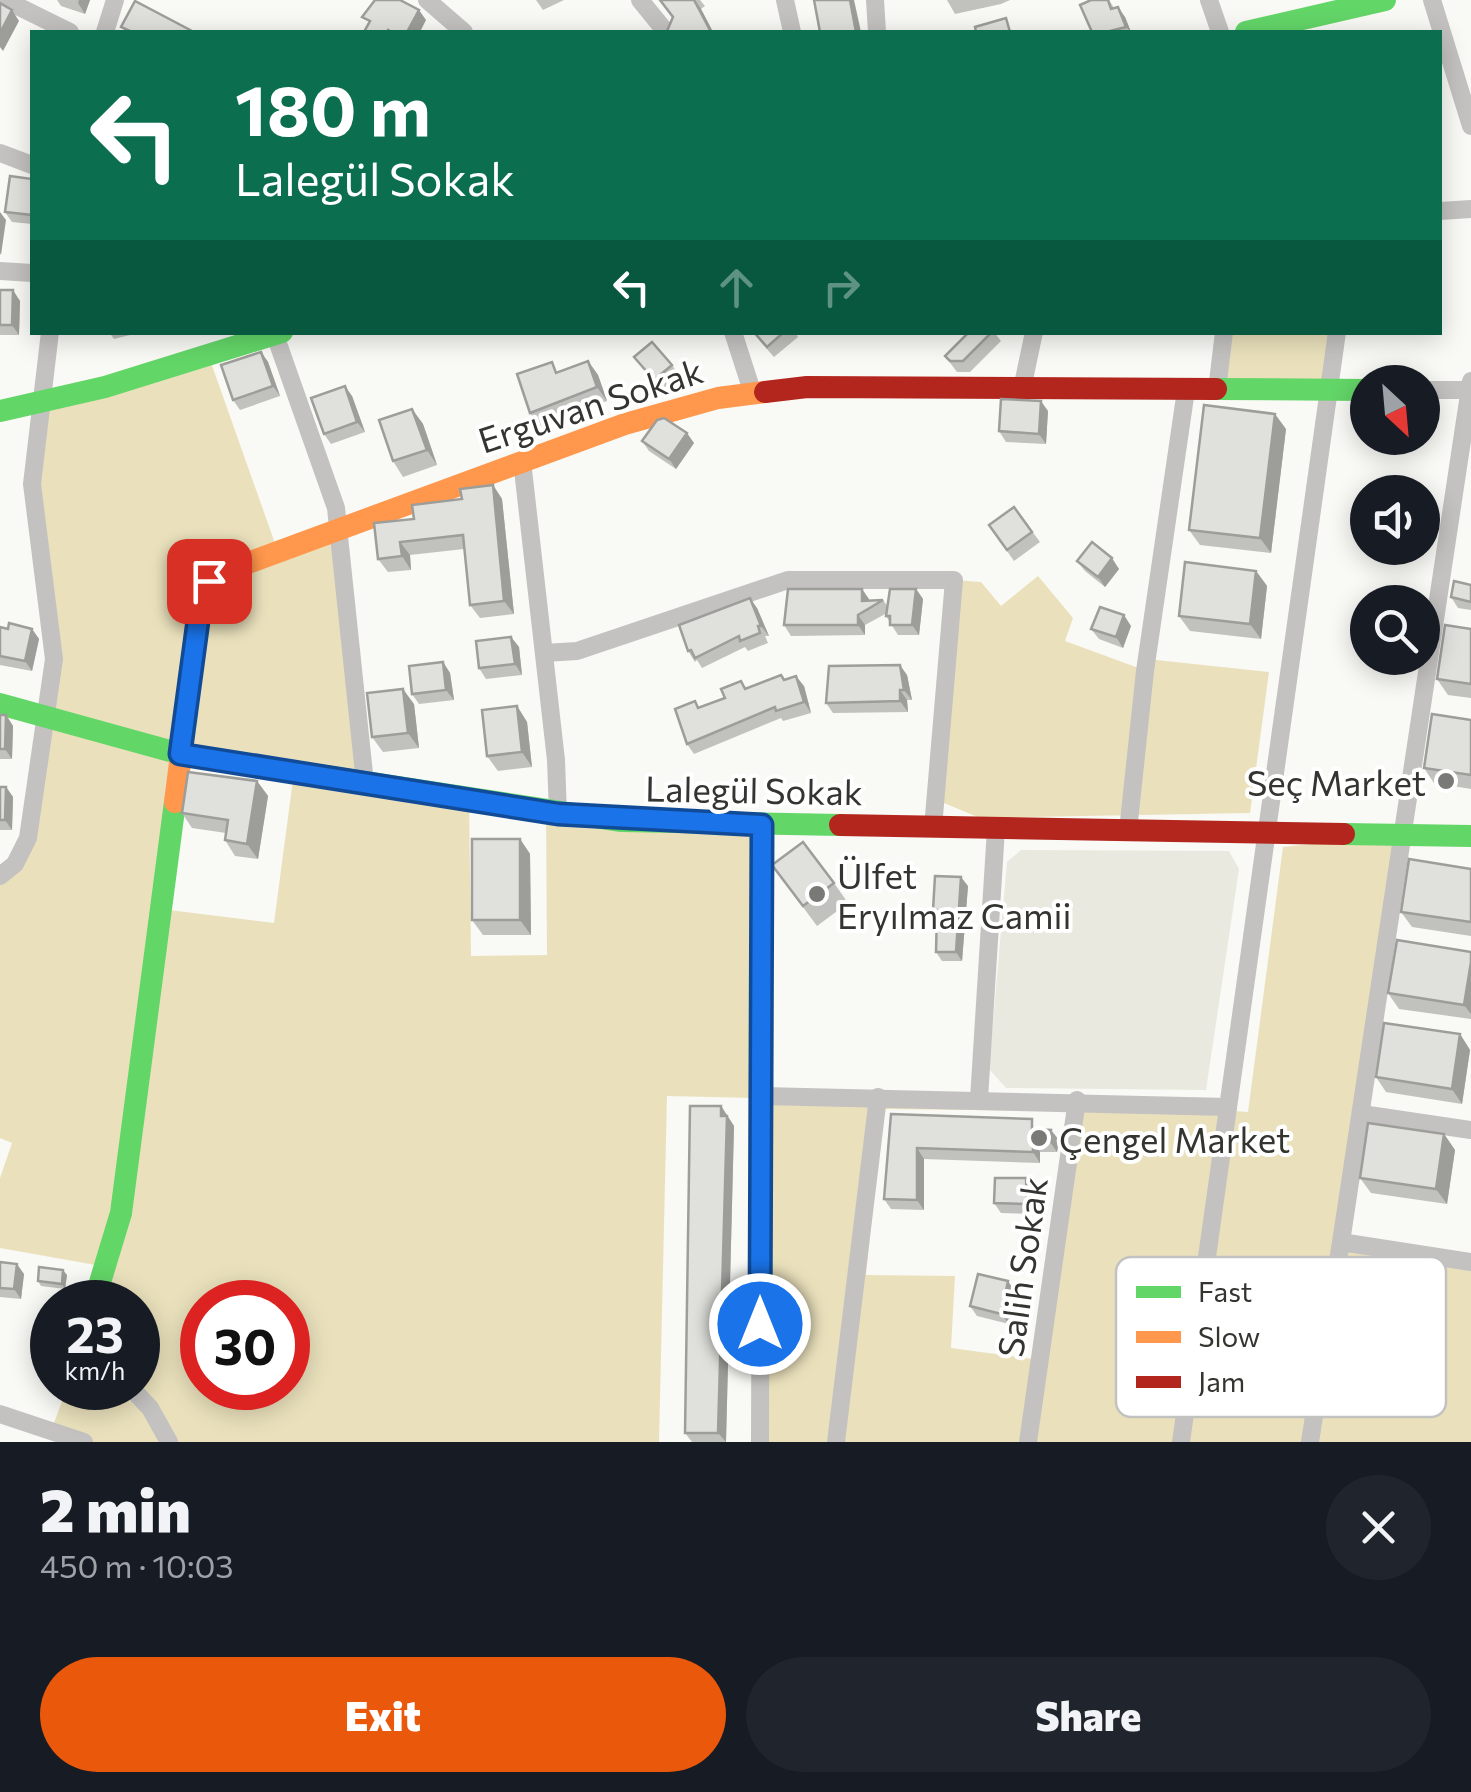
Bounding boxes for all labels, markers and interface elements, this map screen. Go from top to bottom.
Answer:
text: 180 m [235,65,431,150]
icon: left [70,70,200,200]
text: Lalegül Sokak [235,150,515,205]
icon: left [604,260,659,315]
icon: ahead [709,260,764,315]
icon: right [814,260,869,315]
street label: Erguvan Sokak [472,347,708,461]
north arrow [1350,365,1440,455]
map controls [1350,365,1440,675]
button: sound [1350,475,1440,565]
pin [167,539,252,624]
icon: arrive [182,554,237,609]
button: search [1350,585,1440,675]
place label: Seç Market [1247,760,1426,803]
street label: Lalegül Sokak [645,766,863,812]
marker: Seç Market [1435,770,1457,792]
place label: Ülfet Eryılmaz Camii [837,853,1072,936]
marker: Ülfet Eryılmaz Camii [806,883,828,905]
place label: Çengel Market [1059,1117,1290,1160]
marker: Çengel Market [1028,1127,1050,1149]
street label: Salih Sokak [987,1174,1055,1360]
legend [1116,1257,1446,1417]
position arrow [708,1272,812,1376]
text: Fast [1198,1274,1252,1308]
speed limit sign: 30 [180,1280,310,1410]
text: 23 [66,1302,124,1363]
text: Slow [1198,1319,1260,1353]
text: km/h [65,1355,125,1385]
text: Jam [1198,1364,1245,1398]
text: 2 min [40,1471,191,1544]
button: close [1326,1475,1431,1580]
text: 450 m · 10:03 [40,1545,233,1585]
button: Exit [40,1657,726,1772]
button: Share [746,1657,1431,1772]

